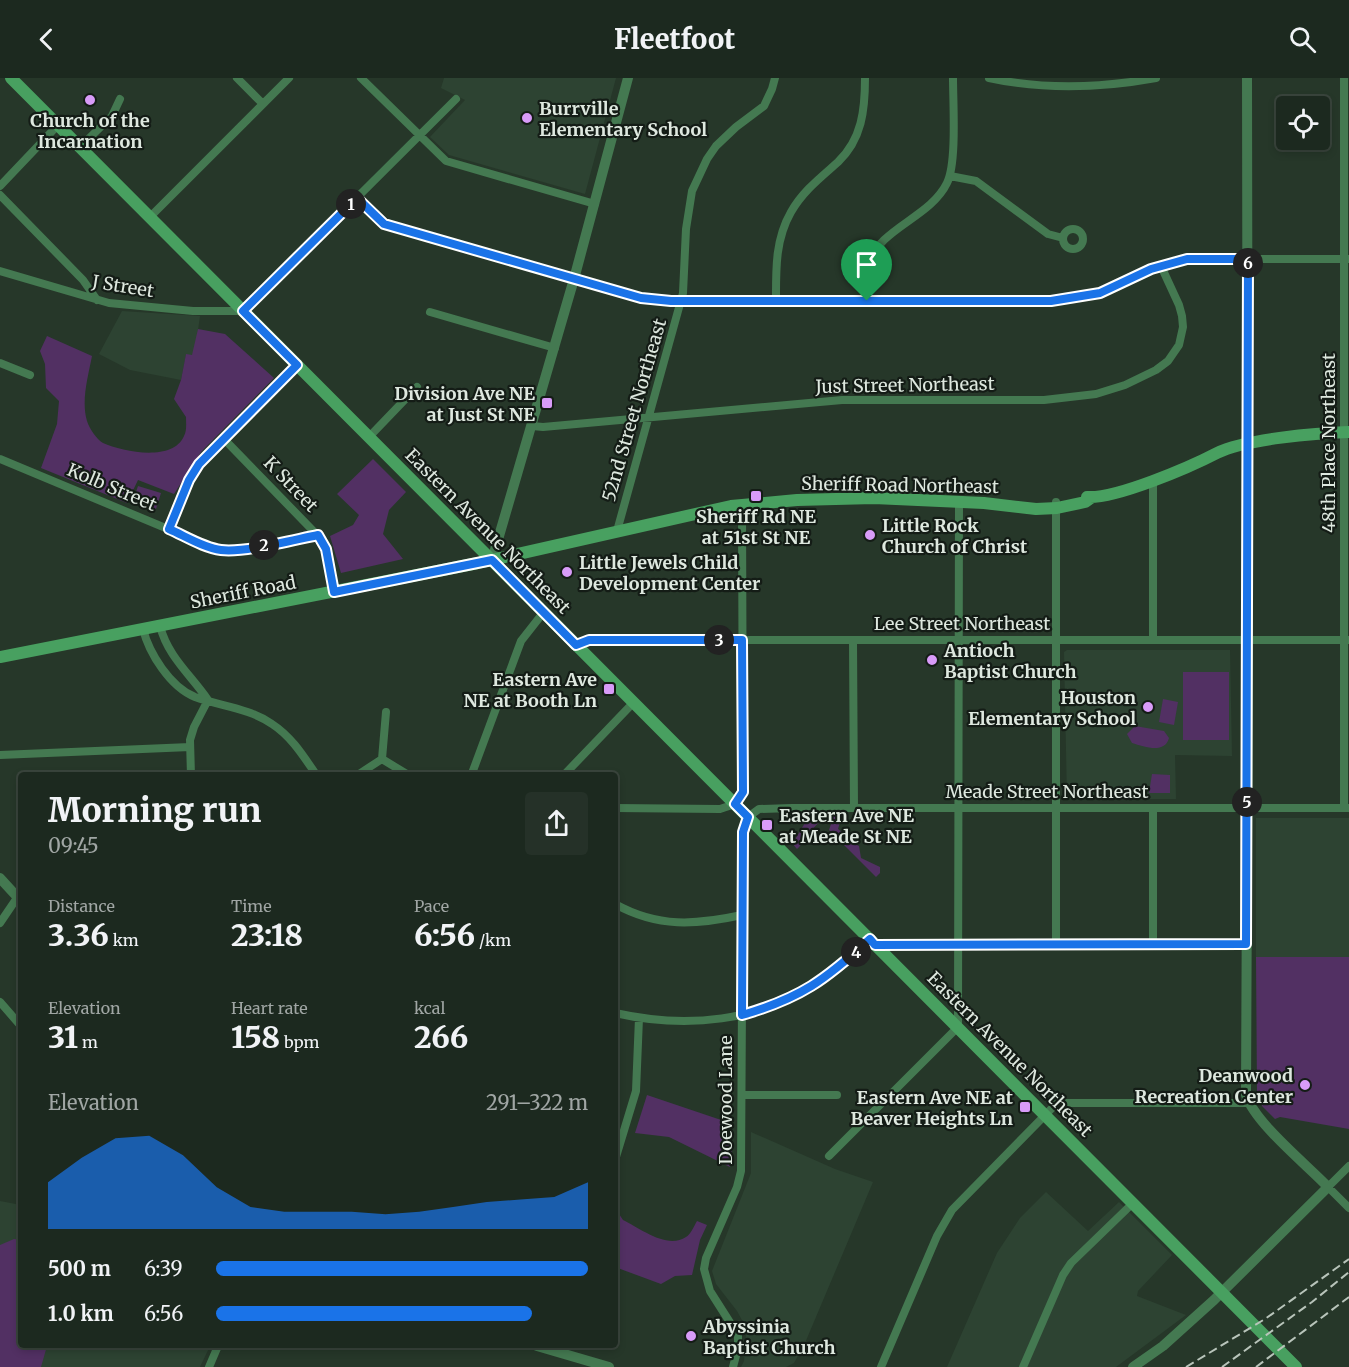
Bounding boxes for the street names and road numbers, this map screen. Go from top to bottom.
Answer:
street label: J Street [89,270,156,302]
street label: 52nd Street Northeast [597,316,671,504]
street label: 48th Place Northeast [1317,353,1340,533]
street label: Just Street Northeast [814,372,995,398]
street label: Eastern Avenue Northeast [401,444,575,618]
street label: K Street [259,451,323,517]
street label: Kolb Street [64,458,160,516]
street label: Sheriff Road Northeast [801,472,999,498]
street label: Sheriff Road [188,570,298,614]
street label: Lee Street Northeast [874,612,1050,635]
street label: Meade Street Northeast [945,780,1149,803]
street label: Eastern Avenue Northeast [923,967,1097,1141]
street label: Doewood Lane [714,1035,737,1165]

